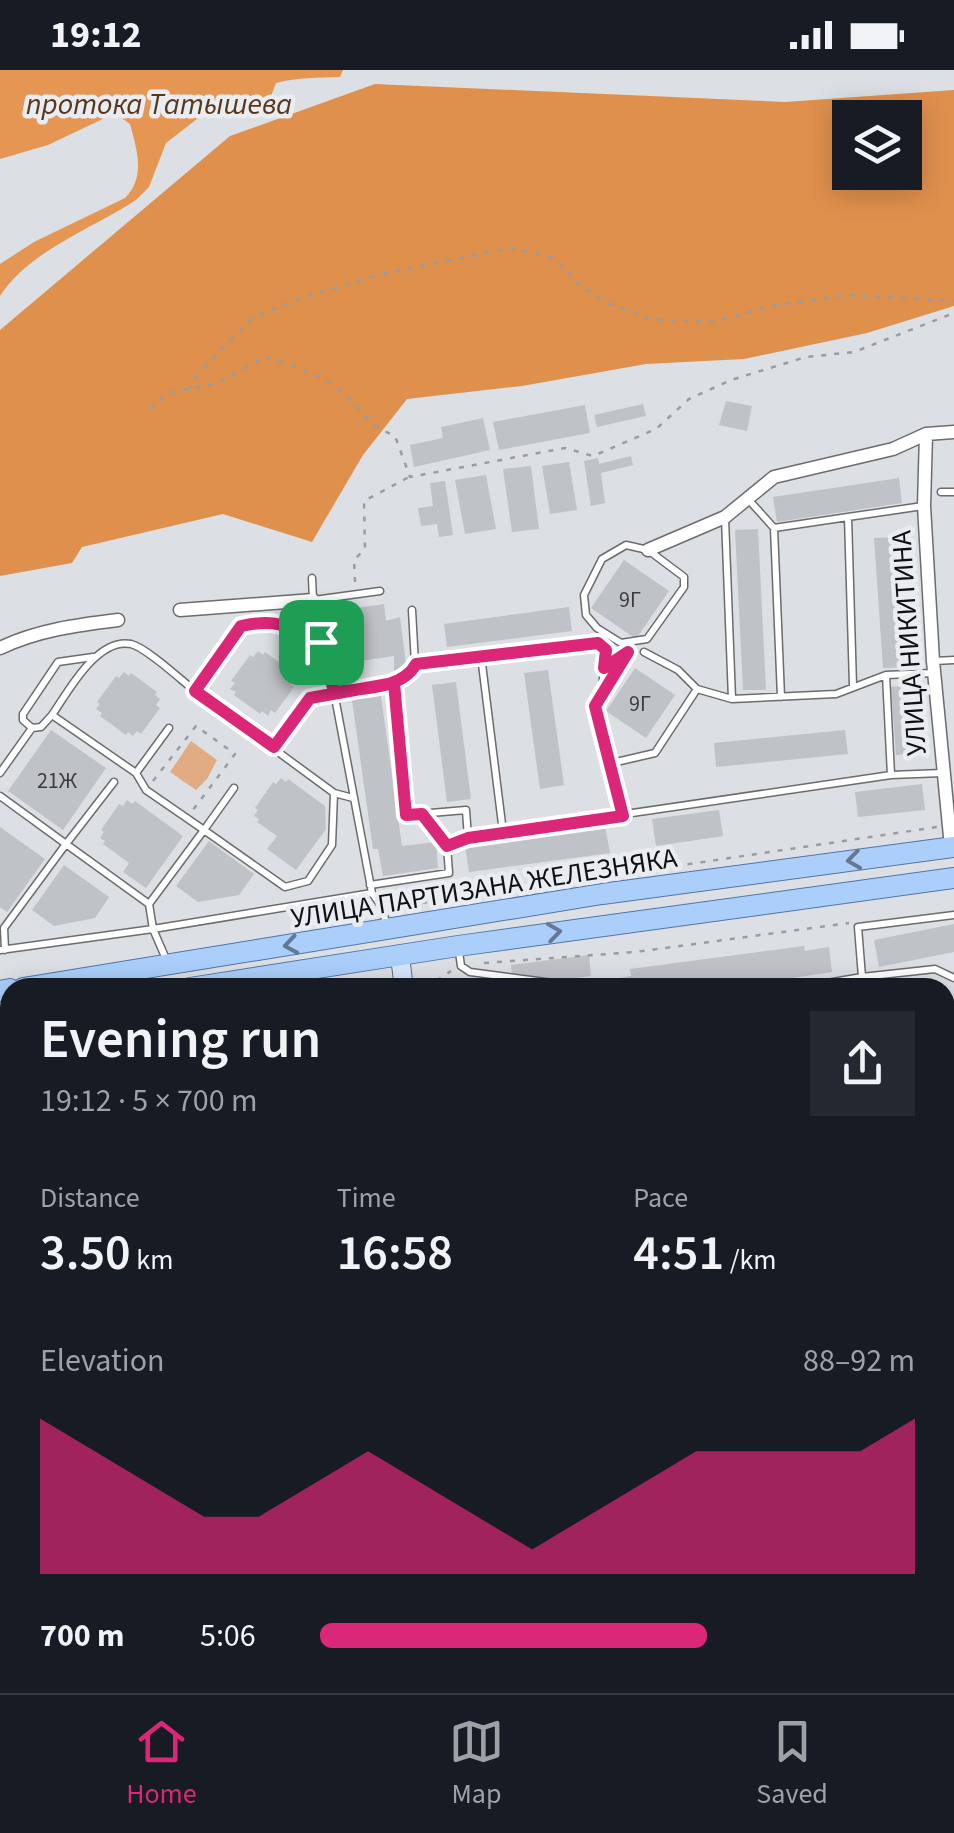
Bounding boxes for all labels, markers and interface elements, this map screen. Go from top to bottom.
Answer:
text: 19:12 [50,8,142,62]
water label: протока Татышева [26,83,292,126]
map controls [832,100,922,190]
button: layers [832,100,922,190]
street label: УЛИЦА НИКИТИНА [881,528,937,757]
house number: 9Г [619,584,641,616]
pin [279,600,364,685]
icon: arrive [294,615,349,670]
house number: 9Г [629,688,651,720]
house number: 21Ж [37,765,78,797]
street label: УЛИЦА ПАРТИЗАНА ЖЕЛЕЗНЯКА [288,838,681,938]
one-way arrow [846,849,863,870]
one-way arrow [546,923,563,944]
one-way arrow [283,934,300,955]
text: Evening run [40,1001,321,1079]
button: share [810,1011,915,1116]
text: 19:12 · 5 × 700 m [40,1078,258,1124]
text: Distance [40,1178,140,1218]
text: Time [337,1178,396,1218]
text: Pace [633,1178,688,1218]
text: 3.50 [40,1218,131,1289]
text: 16:58 [337,1218,453,1289]
text: 4:51 [633,1218,724,1289]
text: km [131,1240,173,1280]
text: /km [724,1240,777,1280]
text: Elevation [40,1338,165,1384]
text: 88–92 m [803,1338,915,1384]
text: 700 m [40,1613,125,1659]
text: 5:06 [200,1613,256,1659]
tab: Home [126,1714,197,1814]
tab: Map [449,1714,504,1814]
tab: Saved [756,1714,828,1814]

